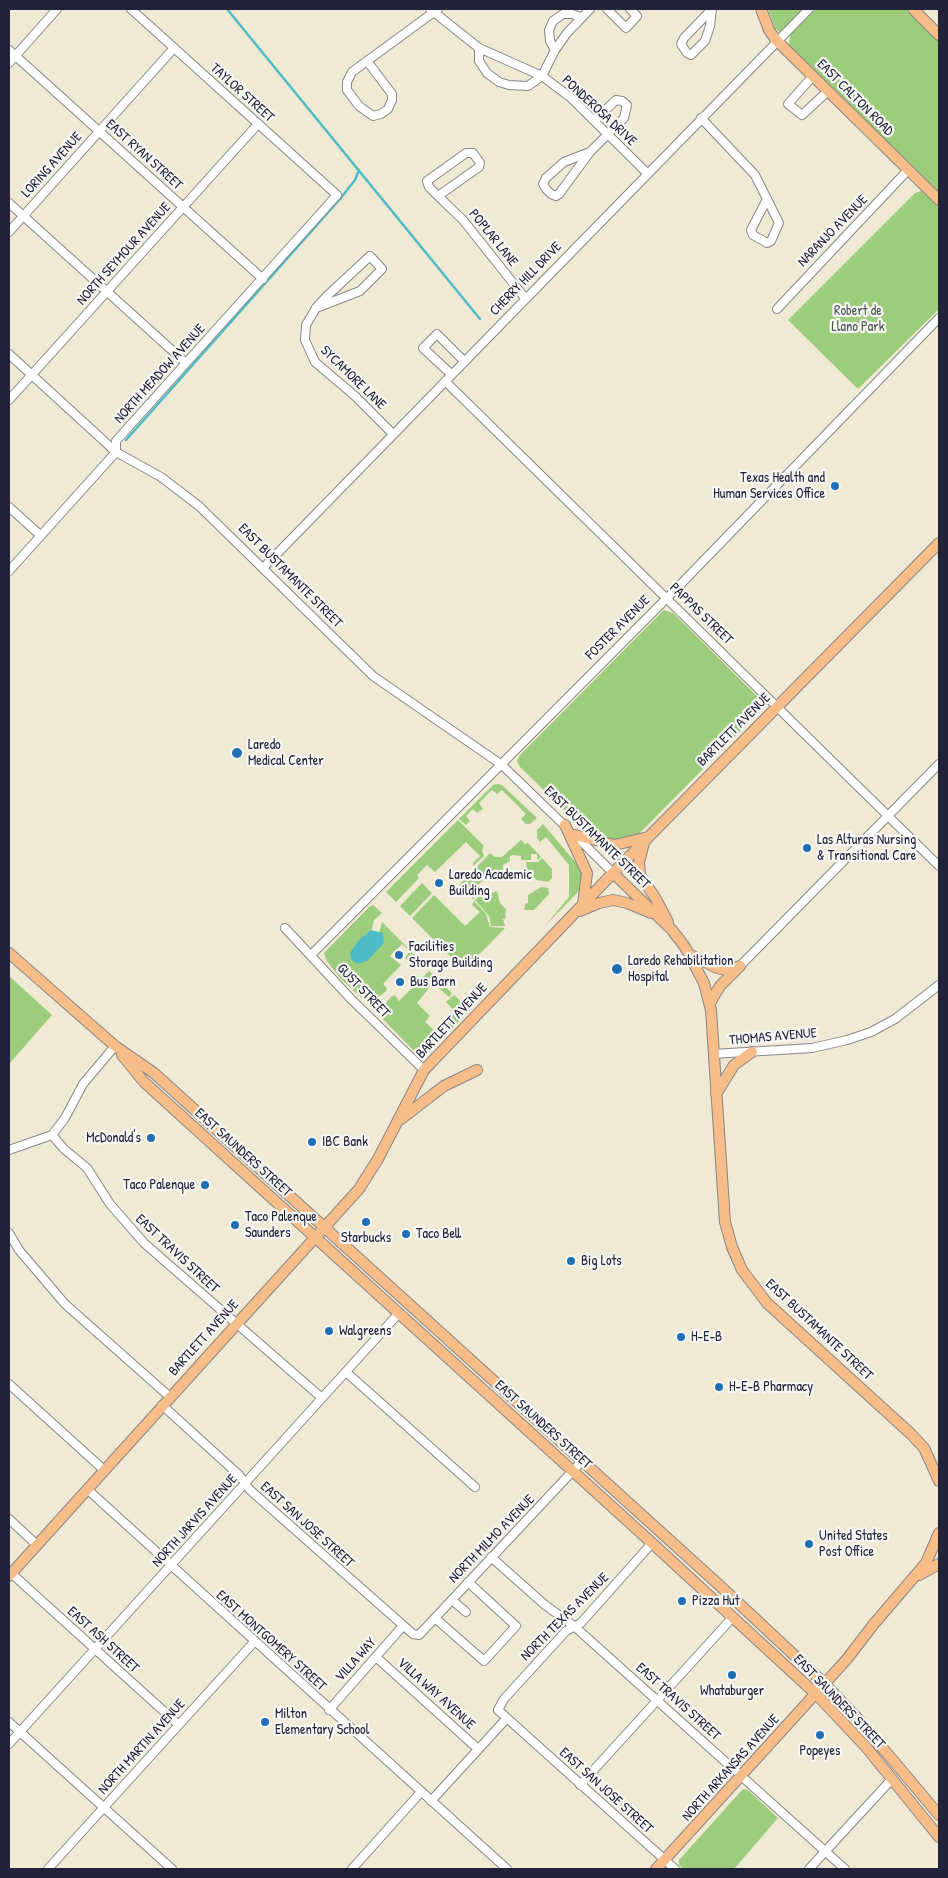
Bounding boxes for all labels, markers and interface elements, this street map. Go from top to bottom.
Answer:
street label: EAST CALTON ROAD [813,56,897,140]
street label: TAYLOR STREET [207,60,277,126]
street label: PONDEROSA DRIVE [558,72,640,150]
street label: EAST RYAN STREET [102,116,186,194]
street label: LORING AVENUE [18,129,86,201]
street label: NARANJO AVENUE [795,192,871,270]
street label: NORTH SEYMOUR AVENUE [73,199,175,309]
street label: POPLAR LANE [465,206,521,270]
street label: CHERRY HILL DRIVE [486,239,566,319]
park label: Robert de Llano Park [831,303,885,336]
street label: NORTH MEADOW AVENUE [111,321,209,427]
street label: SYCAMORE LANE [317,343,389,413]
place label: Texas Health and Human Services Office [713,470,825,502]
marker: Texas Health and Human Services Office [829,480,841,492]
street label: EAST BUSTAMANTE STREET [234,520,346,632]
street label: PAPPAS STREET [666,580,736,648]
street label: FOSTER AVENUE [582,592,654,664]
street label: BARTLETT AVENUE [694,690,774,770]
place label: Laredo Medical Center [248,737,324,770]
marker: Laredo Medical Center [230,746,244,760]
street label: EAST BUSTAMANTE STREET [541,783,653,893]
place label: Las Alturas Nursing & Transitional Care [817,832,916,864]
marker: Las Alturas Nursing & Transitional Care [801,842,813,854]
place label: Laredo Academic Building [449,867,532,900]
marker: Laredo Academic Building [433,877,445,889]
place label: Facilities Storage Building [409,939,492,972]
marker: Facilities Storage Building [393,949,405,961]
place label: Laredo Rehabilitation Hospital [628,953,733,986]
street label: GUST STREET [333,960,393,1022]
marker: Laredo Rehabilitation Hospital [610,962,624,976]
place label: Bus Barn [410,974,456,990]
marker: Bus Barn [394,976,406,988]
street label: BARTLETT AVENUE [413,980,491,1062]
street label: THOMAS AVENUE [728,1025,818,1049]
street label: EAST SAUNDERS STREET [191,1105,295,1201]
place label: McDonald's [86,1130,141,1146]
marker: McDonald's [145,1132,157,1144]
place label: IBC Bank [322,1134,368,1150]
marker: IBC Bank [306,1136,318,1148]
place label: Taco Palenque [123,1177,195,1193]
marker: Taco Palenque [199,1179,211,1191]
place label: Taco Palenque Saunders [245,1209,317,1242]
street label: EAST TRAVIS STREET [132,1211,222,1297]
marker: Starbucks [360,1216,372,1228]
marker: Taco Palenque Saunders [229,1219,241,1231]
place label: Taco Bell [416,1226,461,1242]
marker: Taco Bell [400,1228,412,1240]
place label: Starbucks [341,1230,391,1246]
place label: Big Lots [581,1253,622,1269]
marker: Big Lots [565,1255,577,1267]
street label: EAST BUSTAMANTE STREET [762,1276,876,1384]
street label: BARTLETT AVENUE [165,1296,243,1380]
place label: Walgreens [339,1323,391,1339]
marker: Walgreens [323,1325,335,1337]
place label: H-E-B [691,1329,722,1345]
marker: H-E-B [675,1331,687,1343]
street label: EAST SAUNDERS STREET [491,1377,595,1473]
place label: H-E-B Pharmacy [729,1379,813,1395]
marker: H-E-B Pharmacy [713,1381,725,1393]
street label: NORTH JARVIS AVENUE [149,1471,241,1571]
street label: EAST SAN JOSE STREET [257,1479,357,1571]
street label: NORTH MILMO AVENUE [446,1491,538,1587]
place label: United States Post Office [819,1528,888,1560]
marker: United States Post Office [803,1538,815,1550]
street label: NORTH TEXAS AVENUE [517,1569,613,1665]
street label: EAST MONTGOMERY STREET [212,1587,330,1695]
place label: Pizza Hut [692,1593,740,1609]
marker: Pizza Hut [676,1595,688,1607]
street label: EAST ASH STREET [64,1603,142,1677]
street label: VILLA WAY [332,1635,380,1685]
street label: EAST SAUNDERS STREET [790,1651,888,1753]
street label: VILLA WAY AVENUE [394,1655,478,1733]
street label: EAST TRAVIS STREET [632,1660,724,1744]
marker: Whataburger [726,1669,738,1681]
place label: Whataburger [700,1683,764,1699]
street label: NORTH MARTIN AVENUE [95,1696,189,1798]
place label: Milton Elementary School [275,1706,369,1738]
street label: NORTH ARKANSAS AVENUE [679,1711,783,1825]
marker: Milton Elementary School [259,1716,271,1728]
marker: Popeyes [814,1729,826,1741]
place label: Popeyes [800,1743,840,1759]
street label: EAST SAN JOSE STREET [556,1745,656,1837]

